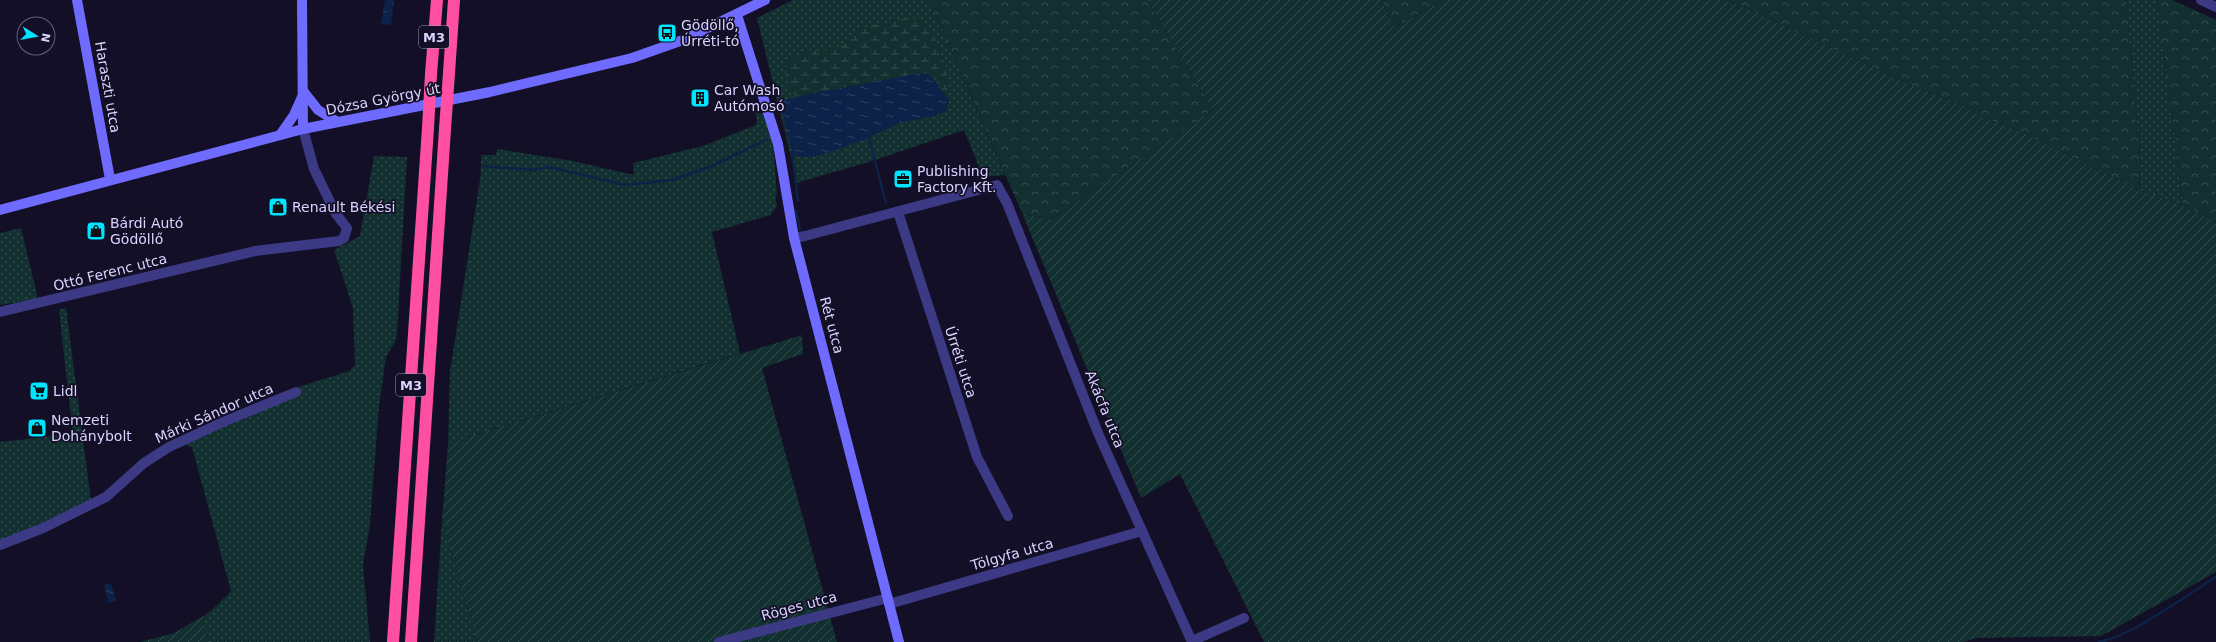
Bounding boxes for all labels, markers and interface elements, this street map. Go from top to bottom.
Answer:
north arrow [16,16,56,56]
place label: Gödöllő, Úrréti-tó [681,17,739,49]
bus stop icon: Gödöllő, Úrréti-tó [656,22,678,44]
road number: M3 [419,26,449,48]
text: N [38,32,53,44]
street label: Haraszti utca [92,40,124,134]
street label: Dózsa György út [324,80,442,118]
place label: Car Wash Autómosó [714,82,785,114]
building icon: Car Wash Autómosó [689,87,711,109]
place label: Publishing Factory Kft. [917,163,996,195]
office icon: Publishing Factory Kft. [892,168,914,190]
shop icon: Renault Békési [267,196,289,218]
place label: Renault Békési [292,199,396,215]
place label: Bárdi Autó Gödöllő [110,215,183,247]
shop icon: Bárdi Autó Gödöllő [85,220,107,242]
street label: Ottó Ferenc utca [51,250,169,294]
street label: Rét utca [817,295,847,355]
street label: Úrréti utca [942,324,981,400]
street label: Akácfa utca [1082,368,1128,450]
road number: M3 [396,374,426,396]
supermarket icon: Lidl [28,380,50,402]
street label: Márki Sándor utca [153,380,275,446]
place label: Lidl [53,383,77,399]
place label: Nemzeti Dohánybolt [51,412,132,444]
shop icon: Nemzeti Dohánybolt [26,417,48,439]
street label: Tölgyfa utca [968,535,1055,574]
street label: Röges utca [759,588,839,624]

